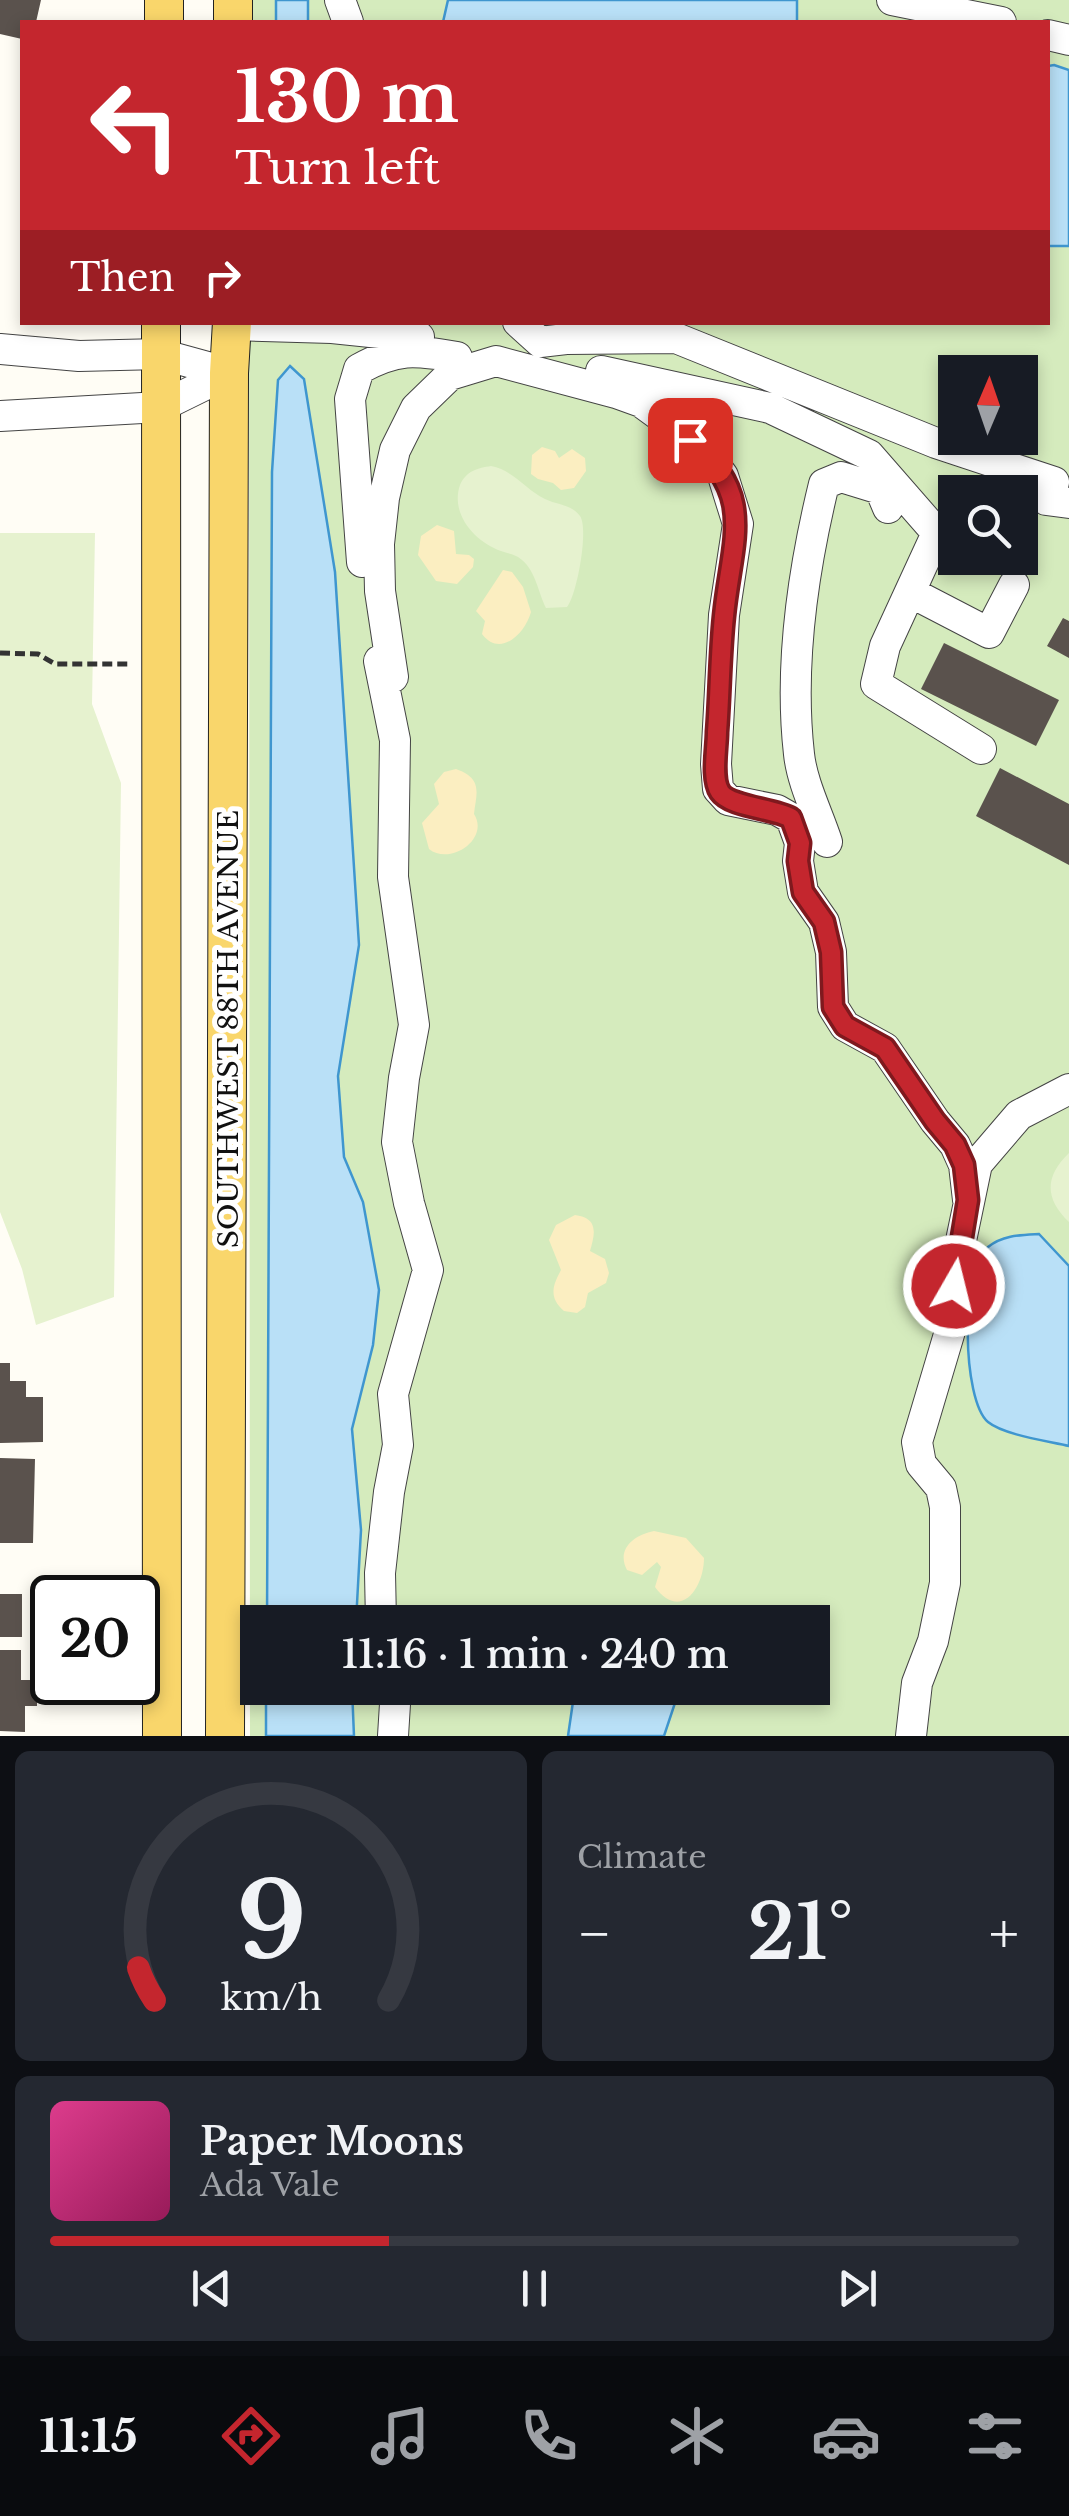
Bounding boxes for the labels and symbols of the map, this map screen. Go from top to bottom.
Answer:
north arrow [938,355,1038,455]
pin [648,398,733,483]
street label: SOUTHWEST 88TH AVENUE [211,810,246,1248]
position arrow [902,1234,1006,1338]
speed limit sign: 20 [30,1575,160,1705]

